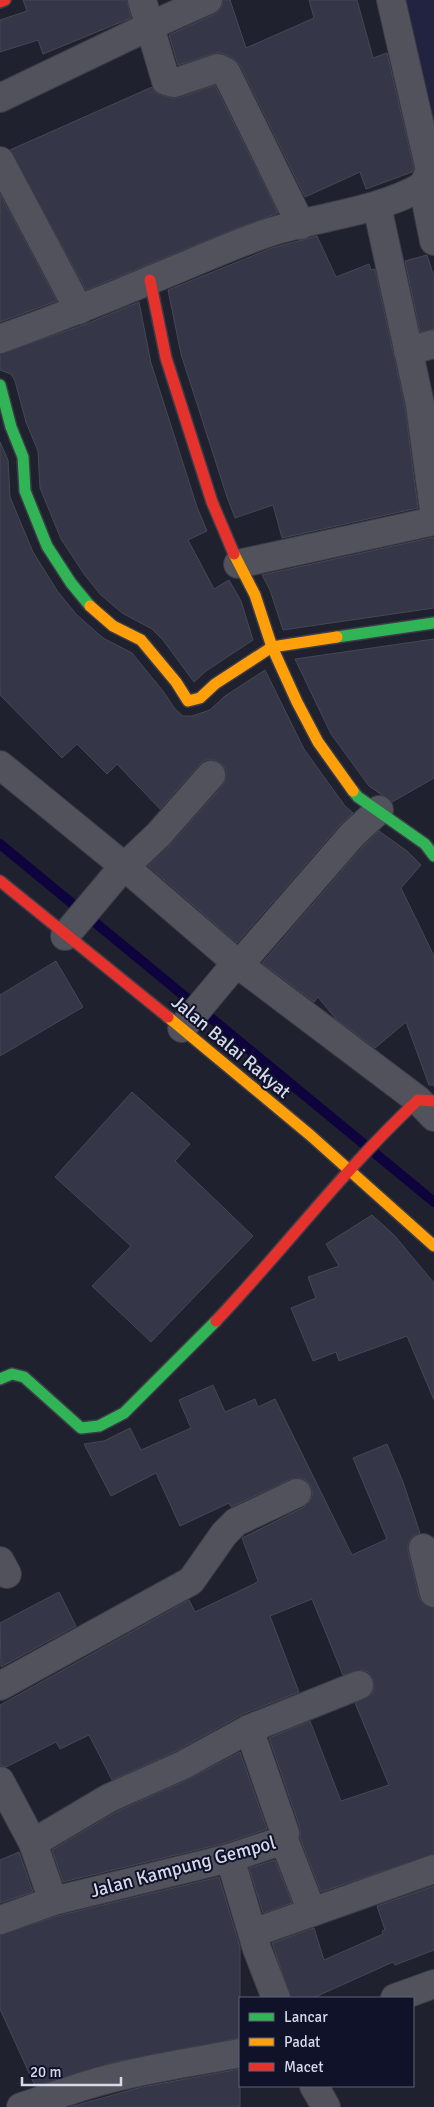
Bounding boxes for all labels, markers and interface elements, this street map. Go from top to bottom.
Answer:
street label: Jalan Balai Rakyat [166,990,296,1104]
street label: Jalan Kampung Gempol [88,1831,278,1903]
legend [239,1997,414,2087]
text: Lancar [284,2008,328,2026]
text: Padat [284,2033,320,2051]
scale bar [22,2054,121,2086]
text: Macet [284,2058,323,2076]
text: 20 m [30,2063,61,2081]

